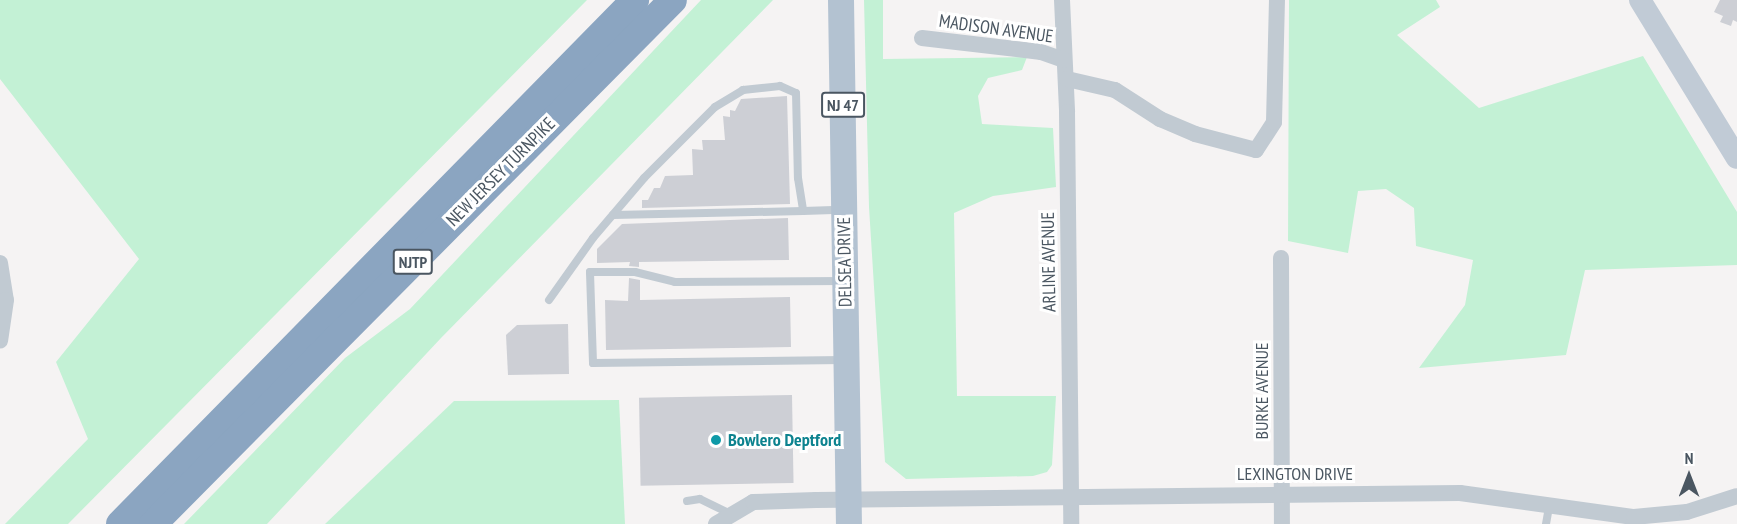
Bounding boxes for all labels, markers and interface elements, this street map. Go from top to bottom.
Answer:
street label: MADISON AVENUE [937,10,1055,48]
road number: NJ 47 [820,92,866,118]
street label: NEW JERSEY TURNPIKE [442,113,560,231]
street label: ARLINE AVENUE [1037,211,1061,313]
street label: DELSEA DRIVE [833,216,857,308]
road number: NJTP [392,249,434,275]
street label: BURKE AVENUE [1251,342,1273,440]
place label: Bowlero Deptford [728,429,841,451]
marker: Bowlero Deptford [709,433,723,447]
north arrow [1659,446,1719,506]
text: N [1685,448,1693,468]
street label: LEXINGTON DRIVE [1237,463,1353,485]

